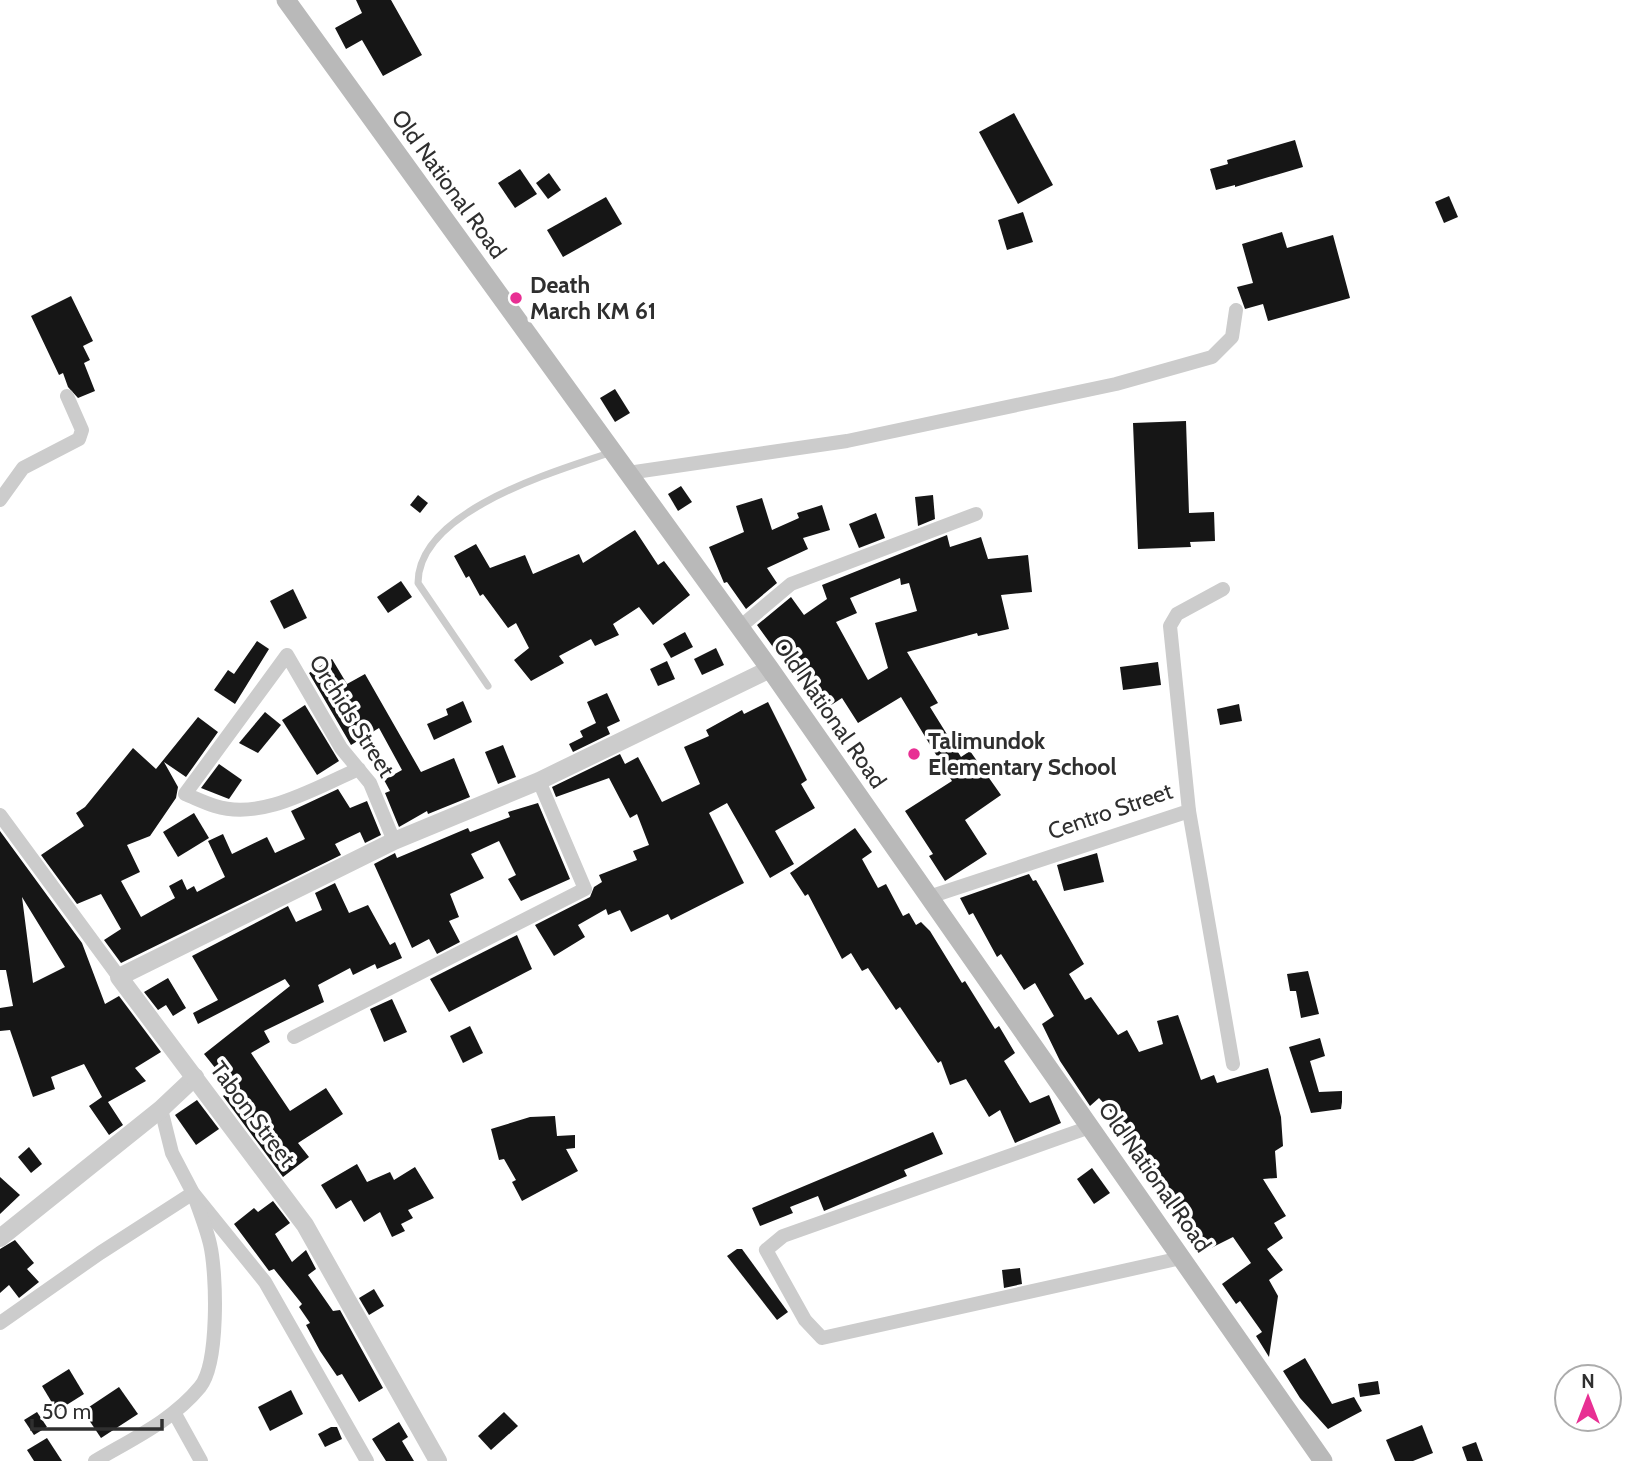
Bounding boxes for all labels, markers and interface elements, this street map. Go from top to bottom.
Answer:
street label: Old National Road [386,104,512,264]
place label: Death March KM 61 [530,271,656,325]
marker: Death March KM 61 [508,290,524,306]
street label: Old National Road [768,632,892,794]
street label: Orchids Street [303,650,401,783]
place label: Talimundok Elementary School [928,727,1116,781]
marker: Talimundok Elementary School [906,746,922,762]
street label: Centro Street [1044,777,1176,845]
street label: Tabon Street [204,1056,302,1172]
street label: Old National Road [1093,1096,1217,1258]
north arrow [1553,1363,1623,1433]
text: N [1581,1370,1595,1393]
scale bar [32,1388,161,1432]
text: 50 m [42,1399,91,1424]

